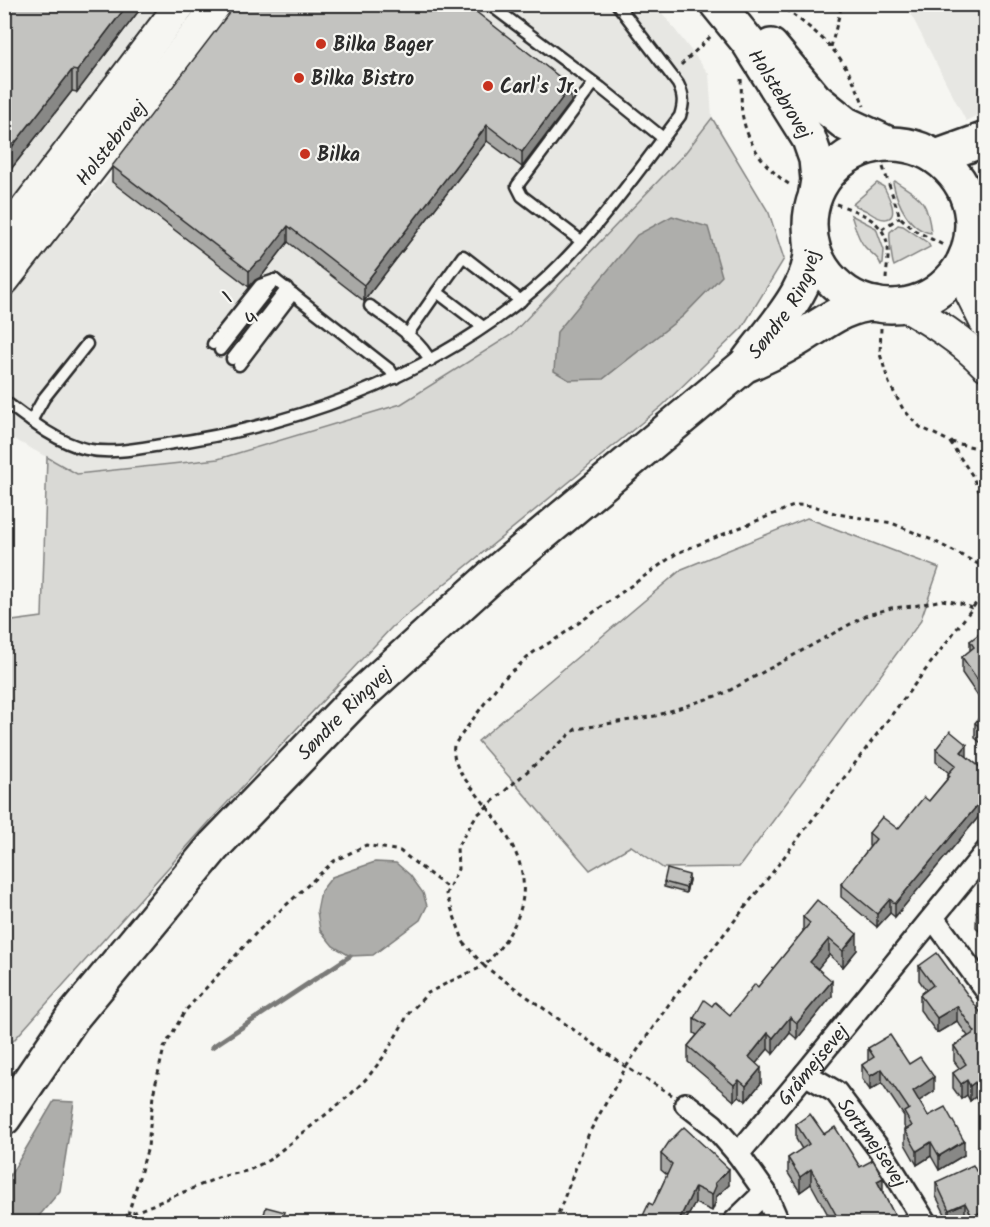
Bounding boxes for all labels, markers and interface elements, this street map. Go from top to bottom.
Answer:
place label: Bilka Bager [333,30,434,62]
marker: Bilka Bager [314,37,328,51]
street label: Holstebrovej [738,43,820,147]
place label: Bilka Bistro [311,64,414,96]
marker: Bilka Bistro [292,71,306,85]
place label: Carl's Jr. [500,72,578,104]
marker: Carl's Jr. [481,79,495,93]
street label: Holstebrovej [69,93,157,194]
place label: Bilka [317,140,360,172]
marker: Bilka [298,147,312,161]
street label: Søndre Ringvej [741,248,829,367]
street label: 1 [214,286,243,311]
street label: 4 [237,305,269,333]
street label: Søndre Ringvej [290,659,401,769]
street label: Gråmejsevej [770,1017,858,1114]
street label: Sortmejsevej [828,1092,914,1195]

